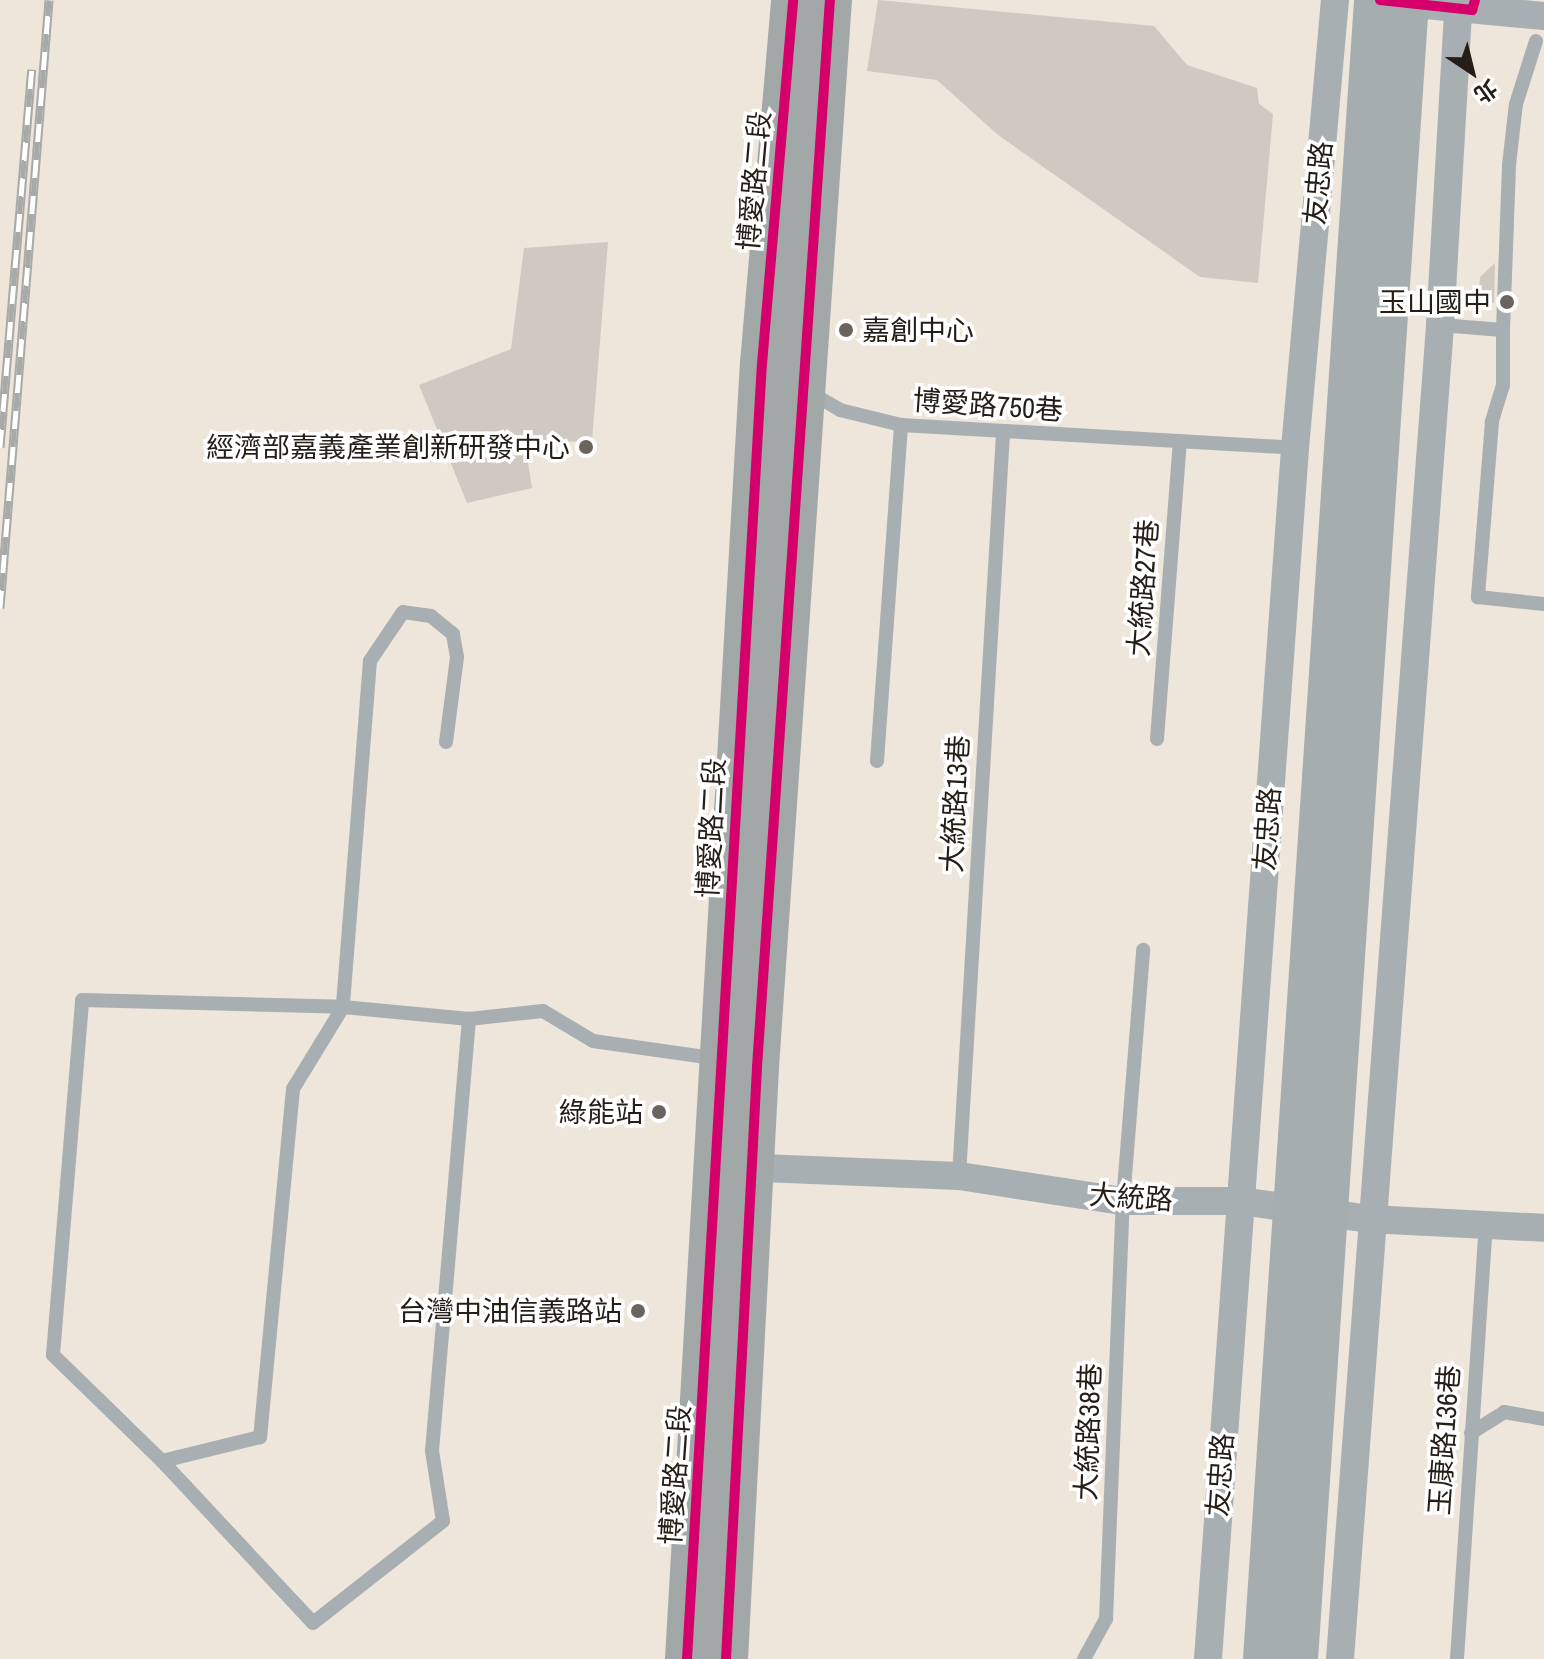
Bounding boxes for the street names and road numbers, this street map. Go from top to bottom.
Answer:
street label: 博愛路二段 [731,110,777,252]
street label: 友忠路 [1298,140,1338,226]
street label: 博愛路750巷 [912,383,1064,427]
street label: 大統路27巷 [1121,518,1165,658]
street label: 大統路13巷 [935,734,975,874]
street label: 博愛路二段 [691,757,731,899]
street label: 友忠路 [1247,786,1287,872]
street label: 大統路 [1088,1177,1174,1217]
street label: 大統路38巷 [1069,1363,1107,1501]
street label: 玉康路136巷 [1422,1364,1466,1516]
street label: 博愛路二段 [653,1404,697,1546]
street label: 友忠路 [1200,1432,1240,1518]

